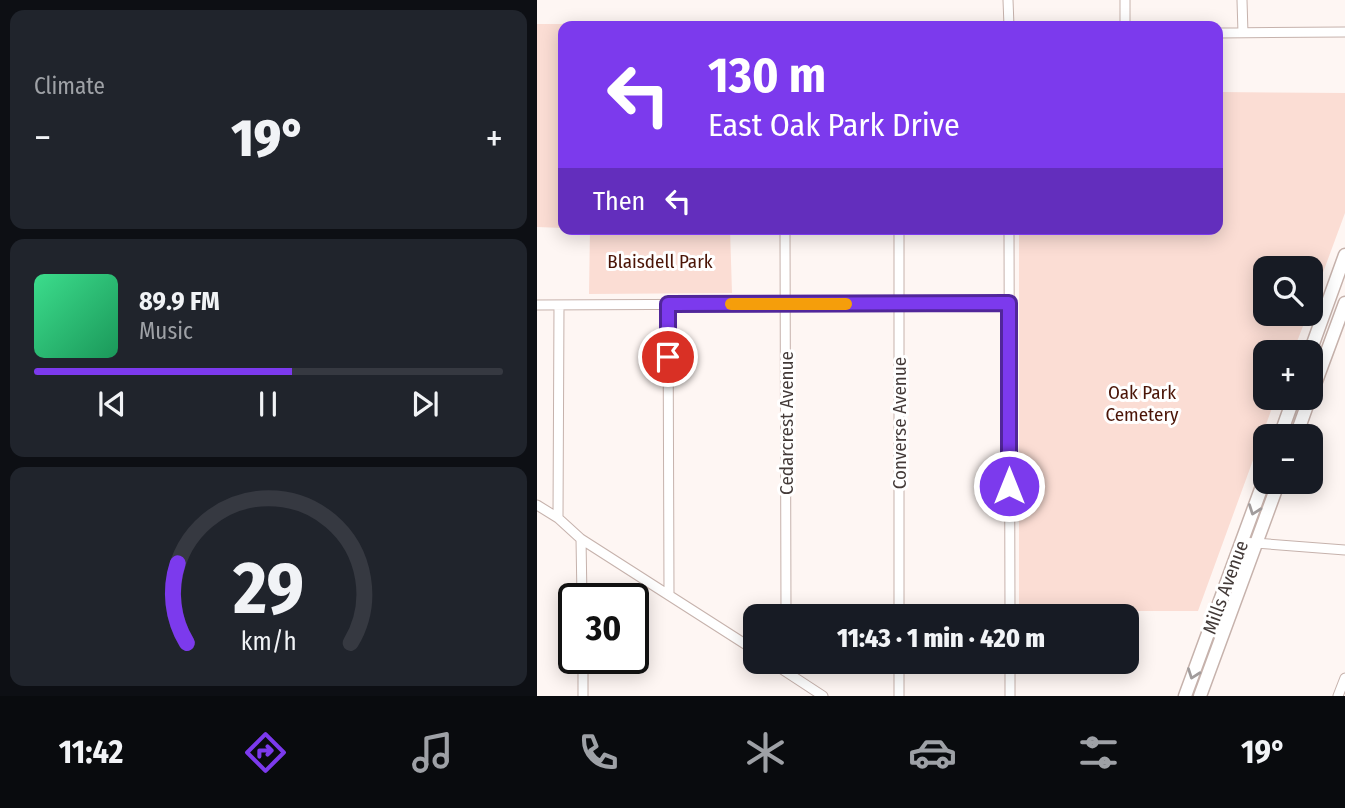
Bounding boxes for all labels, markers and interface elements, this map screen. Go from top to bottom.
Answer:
text: 130 m [708,46,826,105]
icon: left [593,49,684,140]
text: Climate [34,72,105,100]
text: East Oak Park Drive [708,106,960,144]
text: 19° [231,107,306,170]
text: − [34,115,51,161]
text: + [486,115,503,161]
icon: left [659,182,697,220]
text: Then [593,186,645,217]
park label: Blaisdell Park [607,250,713,273]
map controls [1253,256,1323,494]
button: search [1253,256,1323,326]
text: 89.9 FM [139,286,220,317]
text: Music [139,317,193,345]
pin [638,327,698,387]
icon: arrive [649,338,687,376]
button: + [1253,340,1323,410]
street label: Cedarcrest Avenue [775,351,798,495]
street label: Converse Avenue [888,357,911,489]
park label: Oak Park Cemetery [1105,381,1179,426]
icon: previous [93,385,131,423]
icon: pause [249,385,287,423]
icon: next [406,385,444,423]
button: − [1253,424,1323,494]
position arrow [972,449,1046,523]
one-way arrow [1248,503,1262,515]
street label: Mills Avenue [1198,537,1253,637]
text: 29 [232,545,304,632]
speed limit sign: 30 [558,583,649,674]
text: 11:43 · 1 min · 420 m [837,623,1045,654]
text: km/h [241,626,296,656]
one-way arrow [1187,668,1201,680]
icon: directions [241,728,290,777]
icon: music [408,728,457,777]
icon: phone [574,728,623,777]
icon: climate [741,728,790,777]
icon: car [908,728,957,777]
icon: filters [1074,728,1123,777]
text: 11:42 [59,733,123,771]
text: 19° [1241,733,1286,771]

